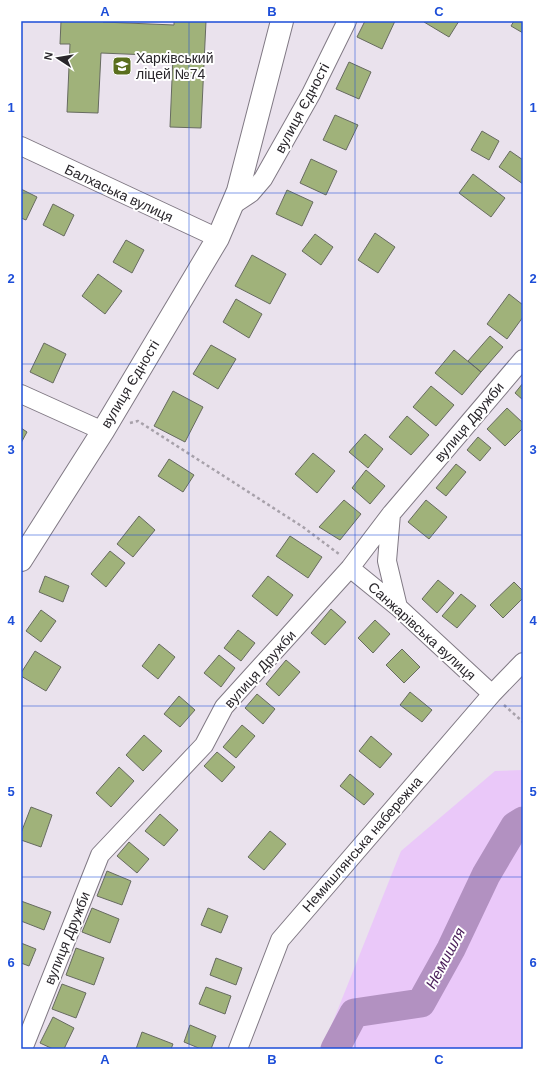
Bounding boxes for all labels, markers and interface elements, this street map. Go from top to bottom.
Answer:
text: A [100,4,110,19]
text: B [267,4,277,19]
text: C [434,4,444,19]
north arrow [38,38,78,78]
place label: Харківський ліцей №74 [136,50,214,82]
text: N [42,51,55,61]
school or university icon: Харківський ліцей №74 [111,55,133,77]
street label: вулиця Єдності [272,60,332,156]
text: 1 [7,100,15,115]
text: 1 [529,100,537,115]
street label: Балхаська вулиця [62,161,176,225]
text: 2 [7,271,15,286]
text: 2 [529,271,537,286]
street label: вулиця Єдності [97,337,163,431]
street label: вулиця Дружби [431,379,507,465]
text: 3 [7,442,15,457]
text: 3 [529,442,537,457]
street label: Санжарівська вулиця [365,579,479,683]
text: 4 [7,613,15,628]
text: 4 [529,613,537,628]
street label: вулиця Дружби [221,627,299,711]
street label: Немишлянська набережна [299,773,425,915]
text: 5 [7,784,15,799]
text: 5 [529,784,537,799]
street label: вулиця Дружби [41,889,93,987]
water label: Немишля [422,925,468,991]
text: 6 [7,955,15,970]
text: 6 [529,955,537,970]
text: A [100,1052,110,1067]
text: B [267,1052,277,1067]
text: C [434,1052,444,1067]

